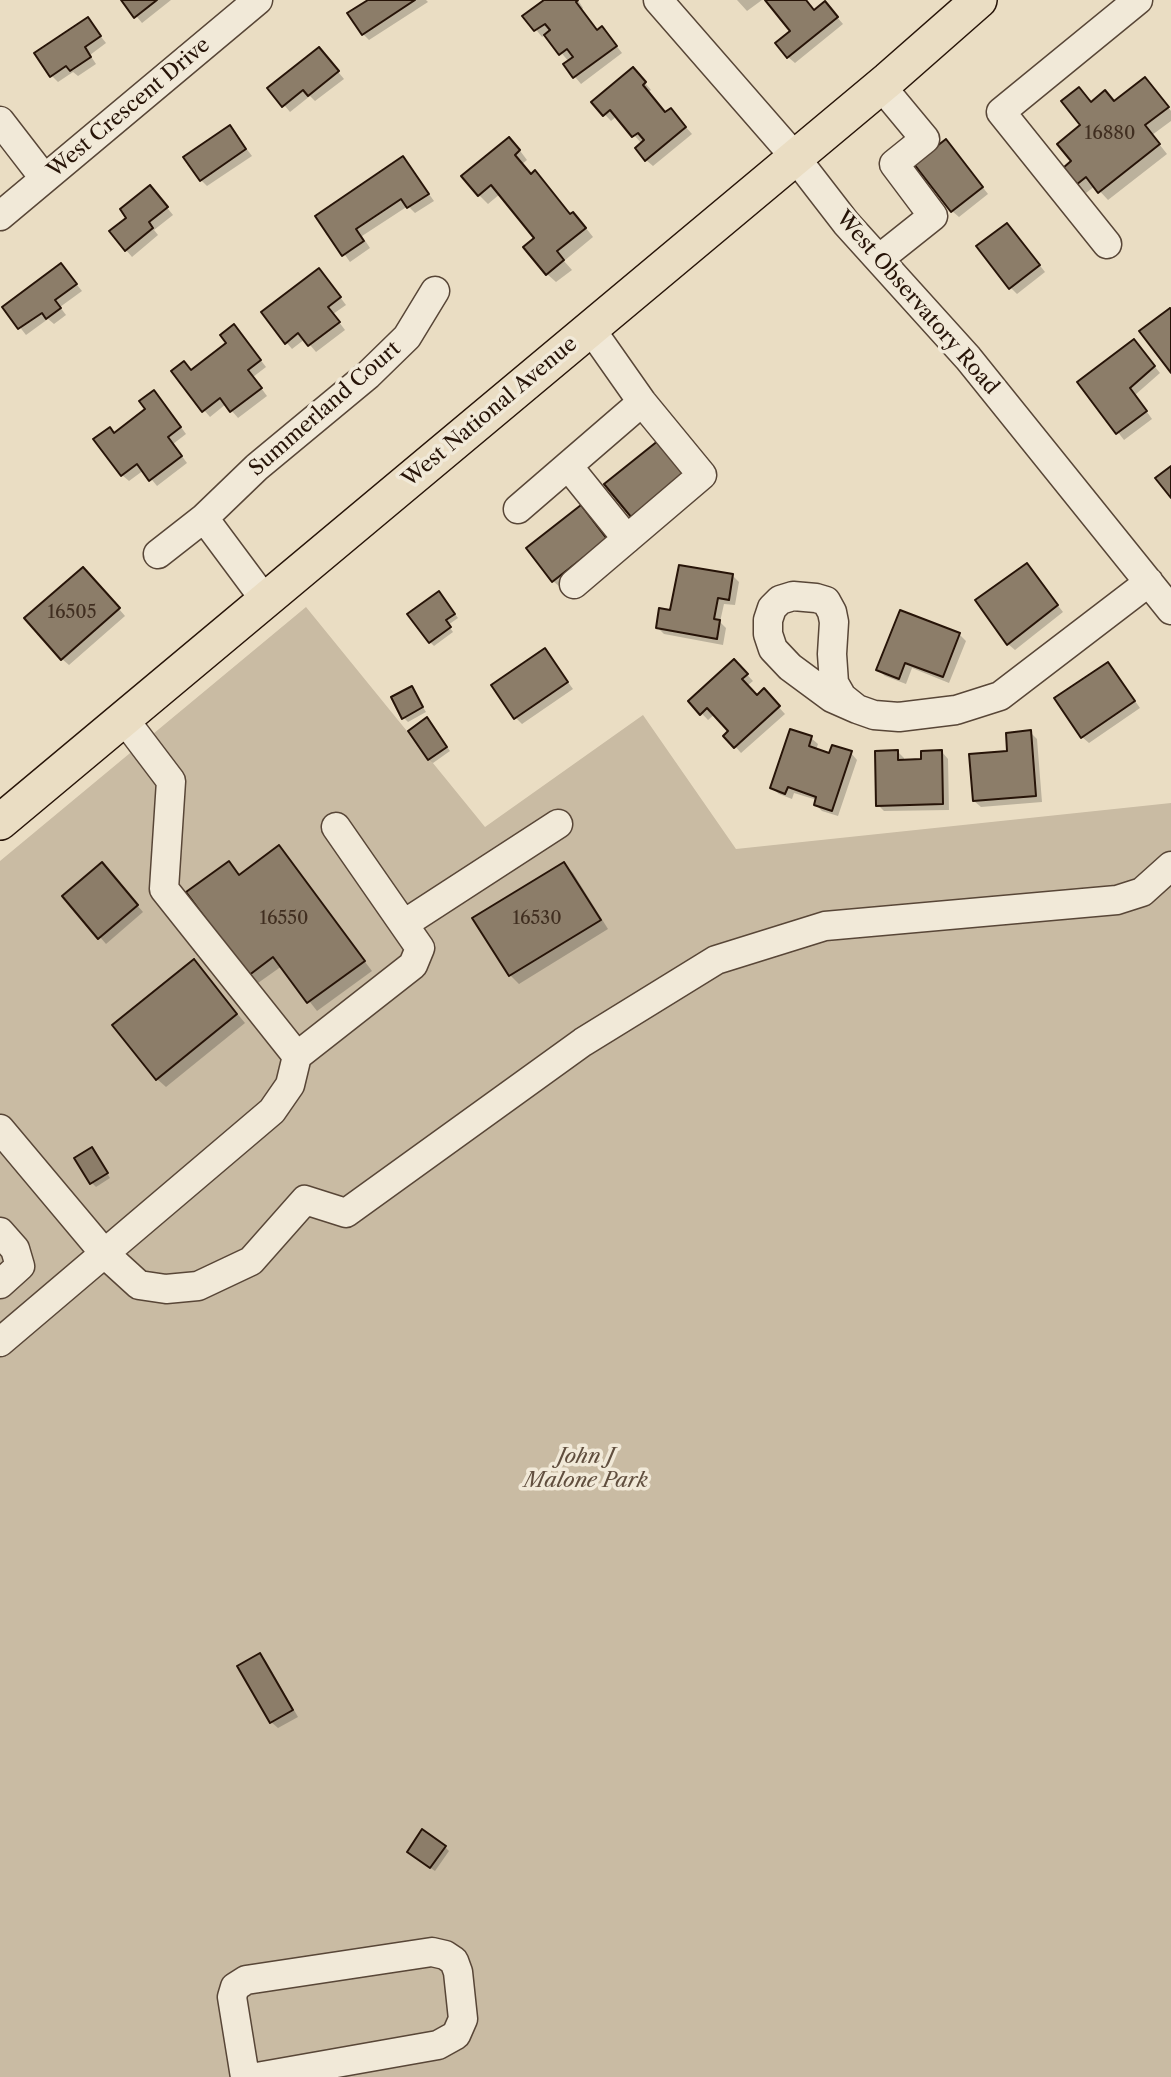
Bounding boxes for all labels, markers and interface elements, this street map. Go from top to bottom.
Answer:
street label: West Crescent Drive [43,33,215,183]
house number: 16880 [1085,123,1135,145]
street label: West Observatory Road [830,206,1004,400]
street label: West National Avenue [398,332,582,492]
street label: Summerland Court [244,336,406,482]
house number: 16505 [47,602,97,624]
house number: 16550 [259,908,309,930]
house number: 16530 [512,908,562,930]
park label: John J Malone Park [524,1444,648,1494]

